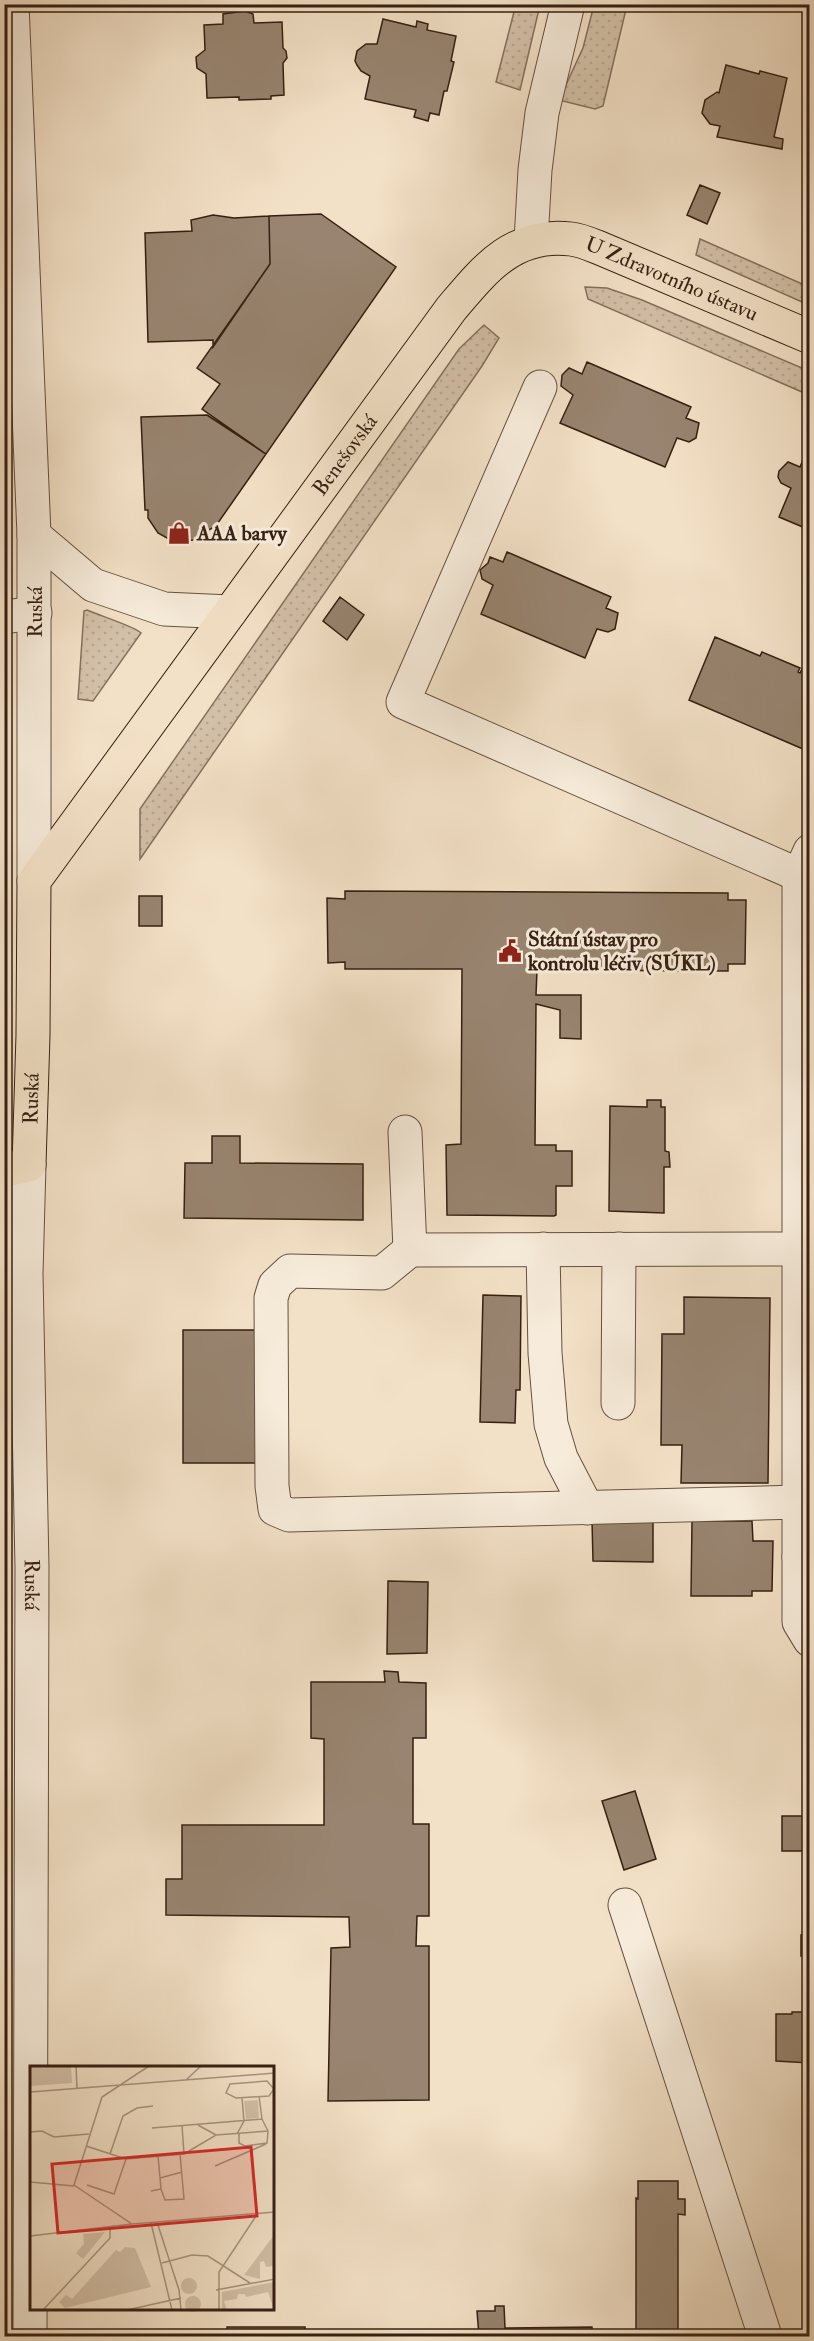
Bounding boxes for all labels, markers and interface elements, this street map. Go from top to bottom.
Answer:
street label: U Zdravotního ústavu [581,230,762,327]
street label: Benešovská [306,409,384,501]
shop icon: AAA barvy [166,520,192,546]
place label: AAA barvy [196,520,287,547]
street label: Ruská [22,586,49,638]
place label: Státní ústav pro kontrolu léčiv (SÚKL) [527,926,716,977]
public building icon: Státní ústav pro kontrolu léčiv (SÚKL) [497,938,523,964]
street label: Ruská [17,1072,45,1125]
street label: Ruská [18,1559,46,1611]
inset map [30,2066,274,2311]

